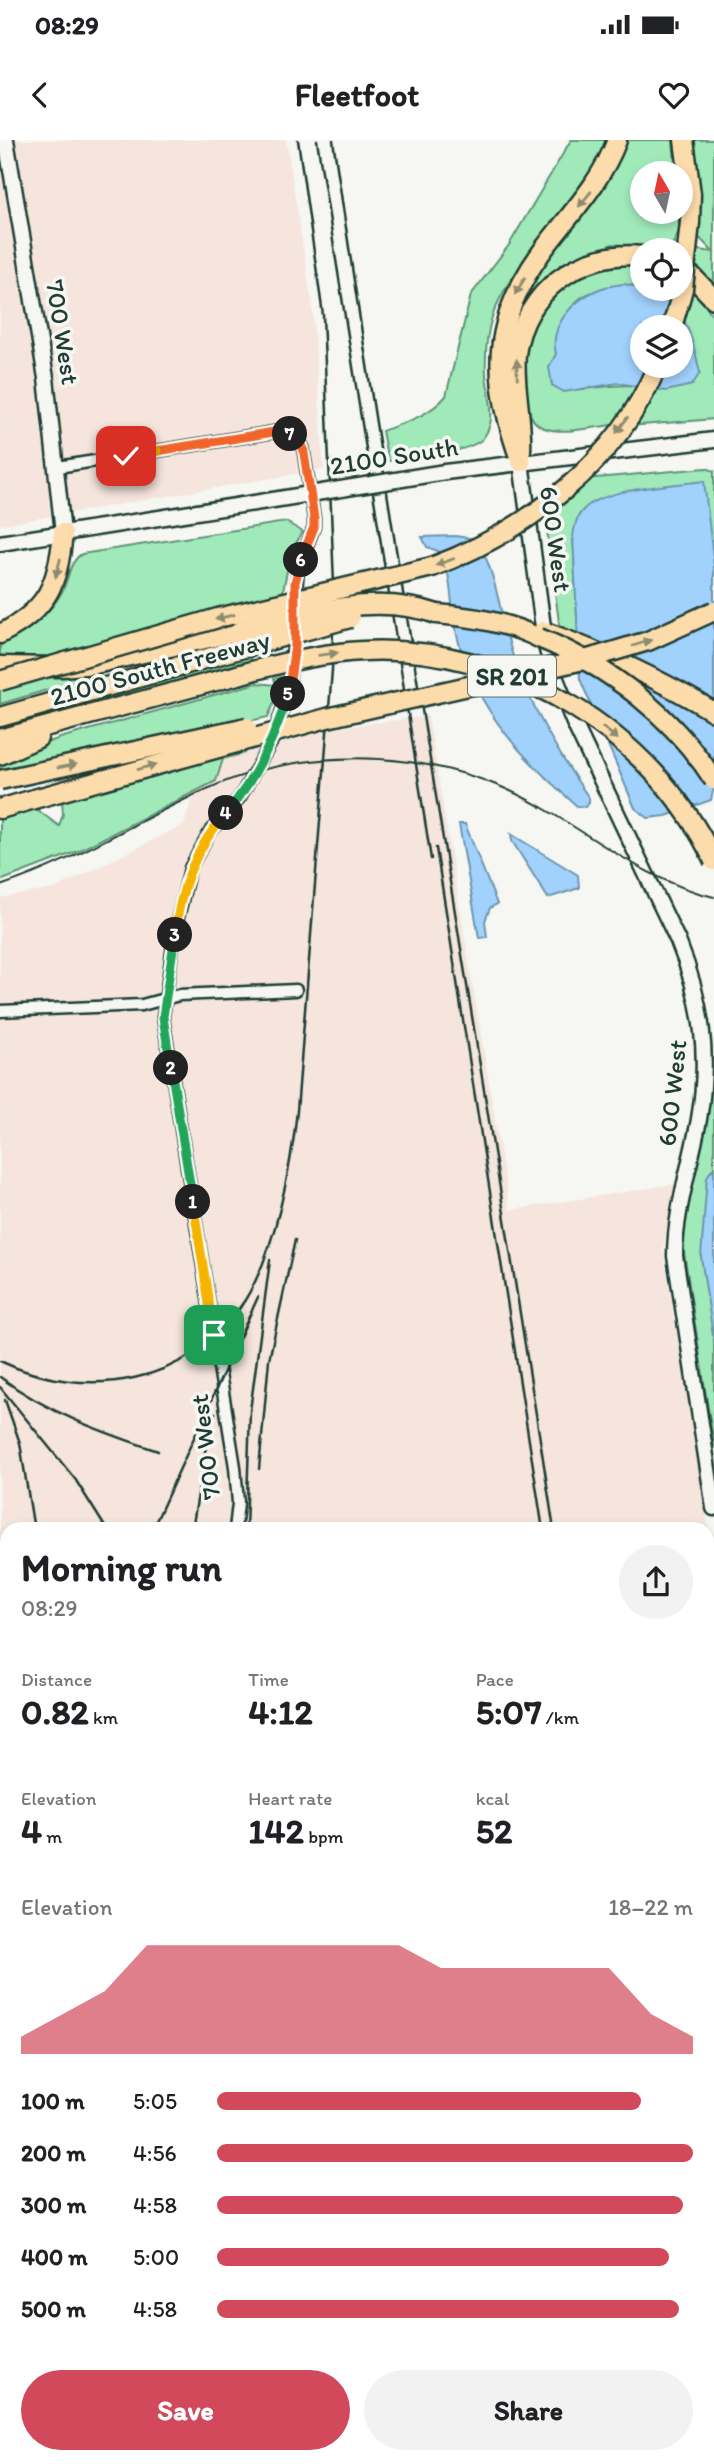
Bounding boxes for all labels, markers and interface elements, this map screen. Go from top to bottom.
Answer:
text: 08:29 [35,9,99,41]
icon: back [21,76,59,114]
text: Fleetfoot [295,76,419,114]
icon: heart [655,76,693,114]
north arrow [630,161,693,224]
map controls [630,161,693,378]
one-way arrow [578,190,593,207]
button: locate [630,238,693,301]
street label: 700 West [39,277,87,387]
one-way arrow [514,277,527,296]
button: layers [630,315,693,378]
one-way arrow [511,358,522,380]
pin: 7 [272,416,308,452]
one-way arrow [616,416,630,434]
text: 7 [285,422,294,445]
pin [96,426,156,486]
street label: 2100 South [328,430,460,482]
icon: check [107,437,145,475]
street label: 600 West [533,484,579,594]
pin: 6 [284,542,318,578]
text: 6 [295,548,306,571]
one-way arrow [52,557,63,579]
one-way arrow [435,557,456,568]
one-way arrow [214,611,236,622]
street label: 2100 South Freeway [47,623,273,713]
one-way arrow [631,637,652,648]
one-way arrow [317,649,339,660]
road number: SR 201 [468,656,556,696]
pin: 5 [270,676,306,712]
text: 5 [283,682,292,705]
one-way arrow [600,725,618,740]
one-way arrow [56,761,78,772]
one-way arrow [136,761,158,772]
pin: 4 [208,796,244,830]
text: 4 [220,801,231,824]
pin: 3 [158,918,192,952]
text: 3 [169,923,180,946]
street label: 600 West [651,1038,694,1148]
pin: 2 [154,1051,188,1086]
text: 2 [166,1056,176,1079]
pin: 1 [176,1184,210,1220]
text: 1 [188,1190,197,1213]
pin [184,1305,244,1365]
icon: arrive [195,1316,233,1354]
street label: 700 West [183,1392,227,1501]
text: Morning run [21,1545,222,1591]
button: share [619,1545,693,1619]
text: 08:29 [21,1594,78,1622]
text: Distance [21,1668,92,1691]
text: Time [248,1668,289,1691]
text: Pace [476,1668,514,1691]
text: 0.82 [21,1691,89,1733]
text: 4:12 [248,1691,313,1733]
text: 5:07 [476,1691,542,1733]
text: km [89,1706,118,1729]
text: /km [542,1706,579,1729]
text: Elevation [21,1787,97,1810]
text: Heart rate [248,1787,332,1810]
text: kcal [476,1787,509,1810]
text: 4 [21,1810,42,1852]
text: 142 [248,1810,304,1852]
text: 52 [476,1810,512,1852]
text: m [42,1825,62,1848]
text: bpm [304,1825,344,1848]
text: Elevation [21,1893,112,1921]
text: 18–22 m [608,1893,693,1921]
text: 100 m [21,2087,85,2115]
text: 5:05 [133,2087,177,2115]
text: 200 m [21,2139,86,2167]
text: 4:56 [133,2139,177,2167]
text: 300 m [21,2191,86,2219]
text: 4:58 [133,2191,177,2219]
text: 400 m [21,2243,88,2271]
text: 5:00 [133,2243,179,2271]
text: 500 m [21,2295,86,2323]
text: 4:58 [133,2295,177,2323]
button: Save [21,2370,350,2450]
button: Share [364,2370,693,2450]

